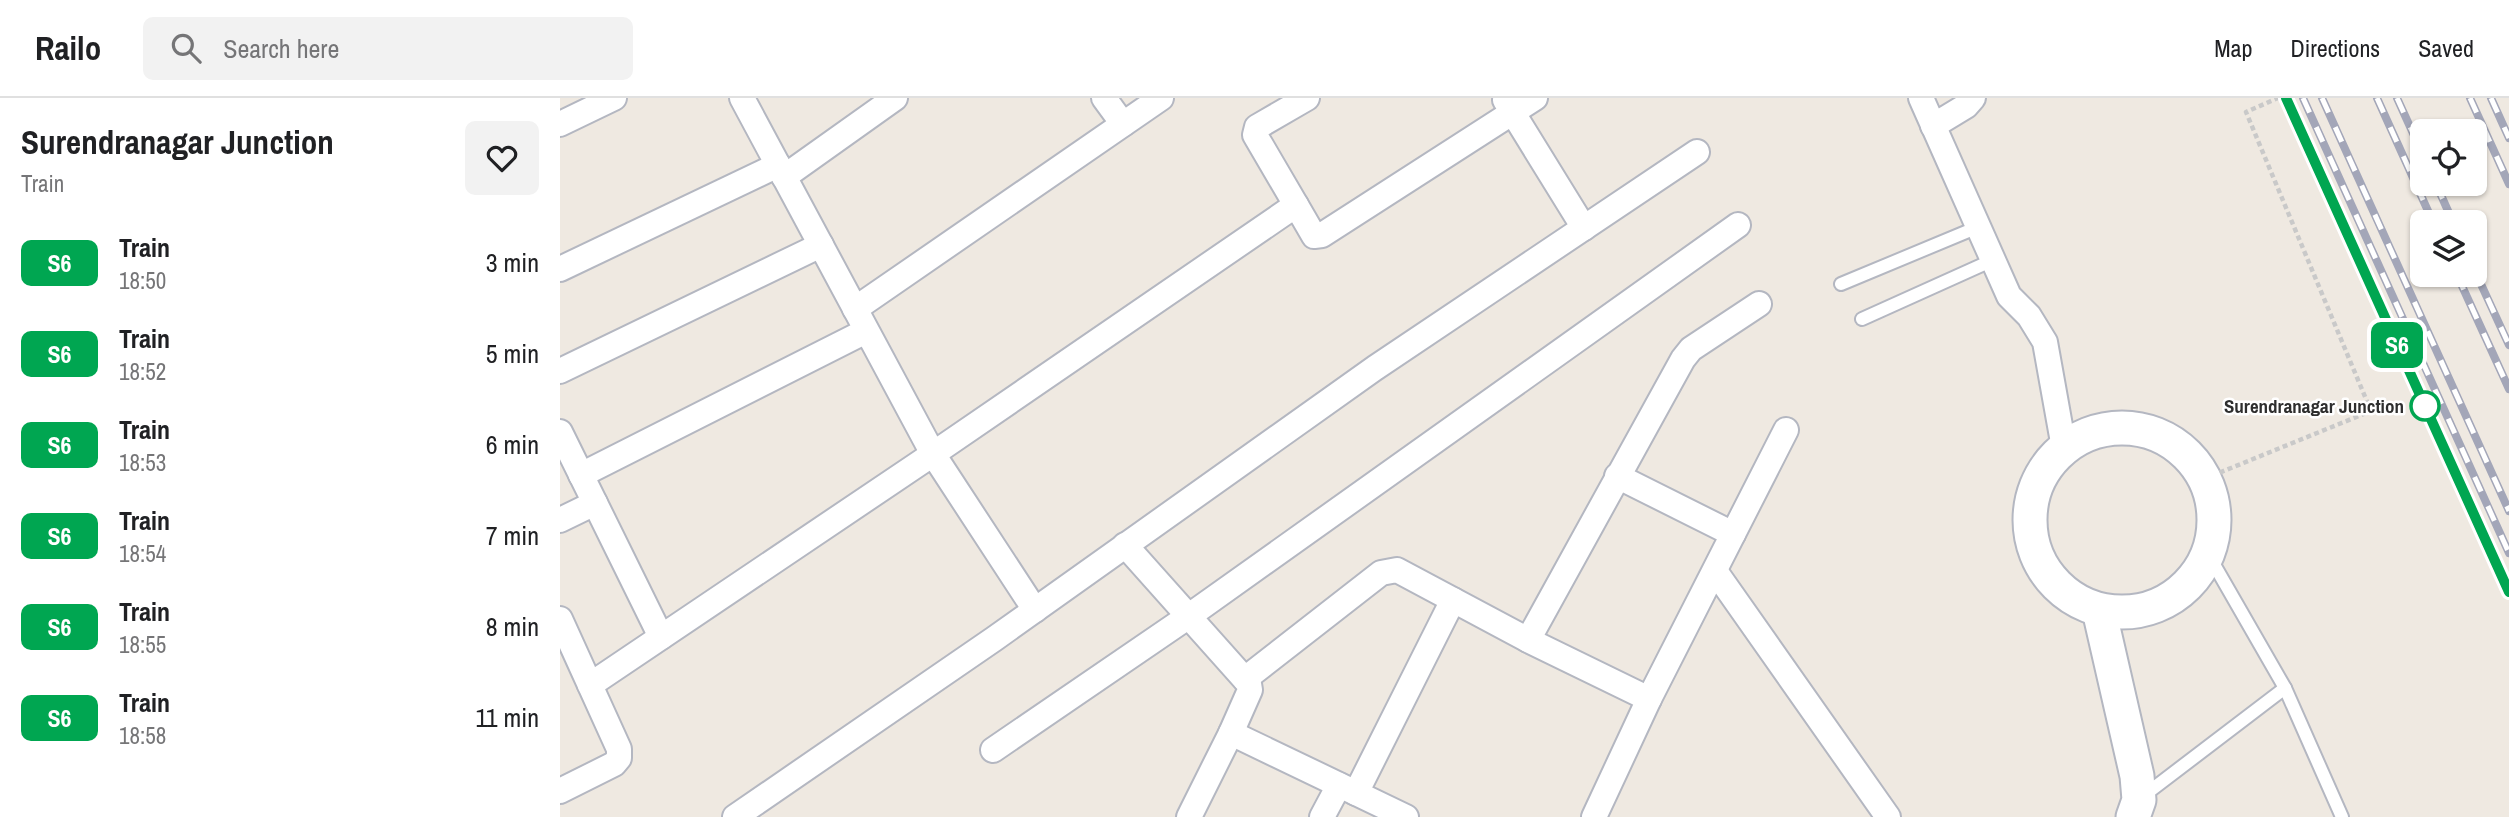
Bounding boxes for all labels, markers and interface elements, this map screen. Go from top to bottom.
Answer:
search box [143,17,633,80]
text: Railo [35,26,101,70]
icon: search [167,29,205,67]
text: Search here [223,31,339,66]
text: Map [2214,32,2252,64]
text: Directions [2290,32,2380,64]
text: Saved [2418,32,2474,64]
map controls [2410,119,2487,287]
button: locate [2410,119,2487,196]
text: Surendranagar Junction [21,120,334,164]
button: heart [465,121,539,195]
text: Train [21,168,64,199]
button: layers [2410,210,2487,287]
text: Train [119,230,170,265]
text: 3 min [486,245,539,280]
text: S6 [47,247,72,279]
text: 18:50 [119,265,166,296]
text: Train [119,321,170,356]
line badge: S6 [2366,322,2428,368]
text: S6 [2385,329,2409,361]
text: 5 min [486,336,539,371]
text: S6 [47,338,72,370]
text: 18:52 [119,356,166,387]
marker: Surendranagar Junction [2410,391,2440,421]
place label: Surendranagar Junction [2224,393,2404,419]
text: Train [119,412,170,447]
text: 6 min [486,427,539,462]
text: S6 [47,429,72,461]
text: 18:53 [119,447,166,478]
text: Train [119,503,170,538]
text: 7 min [486,518,539,553]
text: S6 [47,520,72,552]
text: 18:54 [119,538,166,569]
text: Train [119,594,170,629]
text: 8 min [486,609,539,644]
text: S6 [47,611,72,643]
text: 18:55 [119,629,166,660]
text: Train [119,685,170,720]
text: 11 min [475,700,539,735]
text: S6 [47,702,72,734]
text: 18:58 [119,720,166,751]

